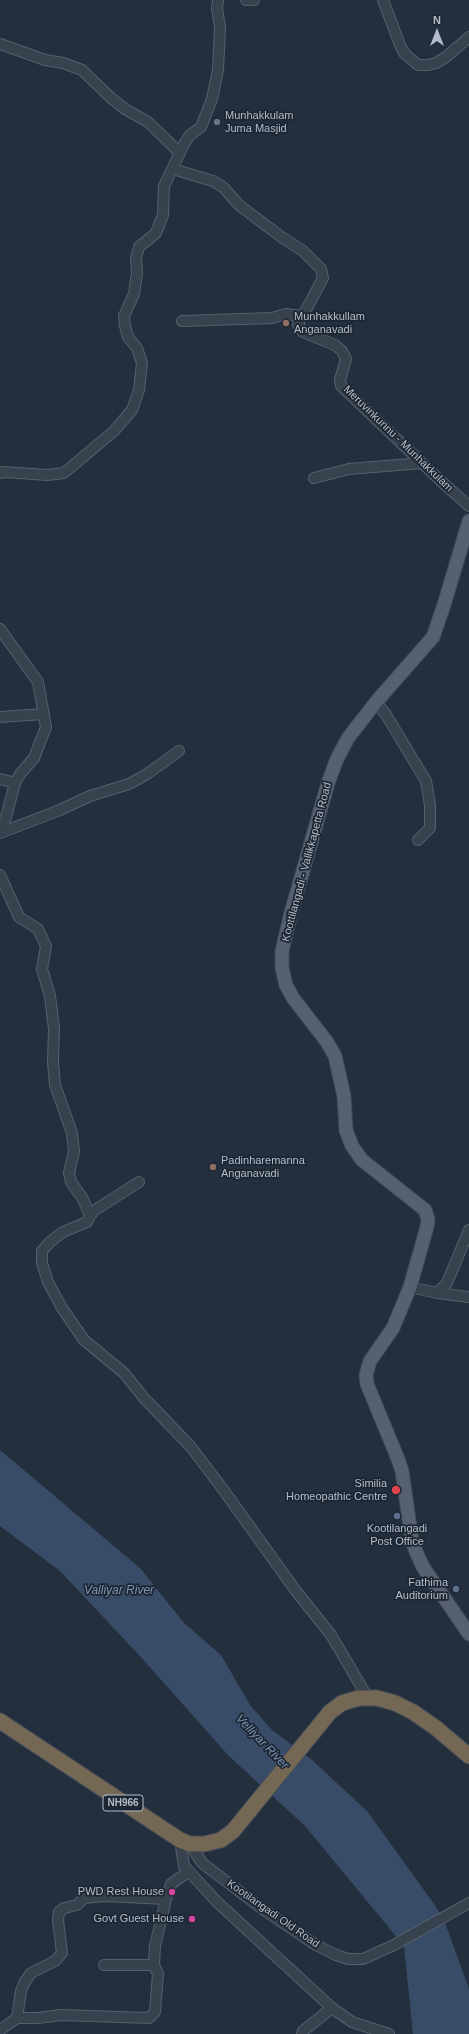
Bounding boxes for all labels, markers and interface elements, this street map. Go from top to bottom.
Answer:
north arrow [417,12,457,52]
text: N [433,14,441,26]
place label: Munhakkulam Juma Masjid [225,109,293,135]
marker: Munhakkulam Juma Masjid [212,117,222,127]
place label: Munhakkullam Anganavadi [294,310,365,336]
marker: Munhakkullam Anganavadi [281,318,291,328]
street label: Meruvinkunnu - Munhakkulam [340,383,456,495]
street label: Koottilangadi - Vallikkapetta Road [279,781,335,943]
place label: Padinharemanna Anganavadi [221,1154,305,1180]
marker: Padinharemanna Anganavadi [208,1162,218,1172]
place label: Similia Homeopathic Centre [286,1477,387,1503]
marker: Similia Homeopathic Centre [390,1484,402,1496]
marker: Kootilangadi Post Office [392,1511,402,1521]
place label: Kootilangadi Post Office [367,1522,427,1548]
place label: Fathima Auditorium [395,1576,448,1602]
water label: Valliyar River [84,1584,154,1598]
marker: Fathima Auditorium [451,1584,461,1594]
water label: Velliyar River [232,1712,292,1772]
road number: NH966 [103,1795,143,1811]
street label: Kootilangadi Old Road [224,1877,322,1951]
place label: PWD Rest House [78,1885,164,1899]
marker: PWD Rest House [167,1887,177,1897]
place label: Govt Guest House [94,1912,184,1926]
marker: Govt Guest House [187,1914,197,1924]

